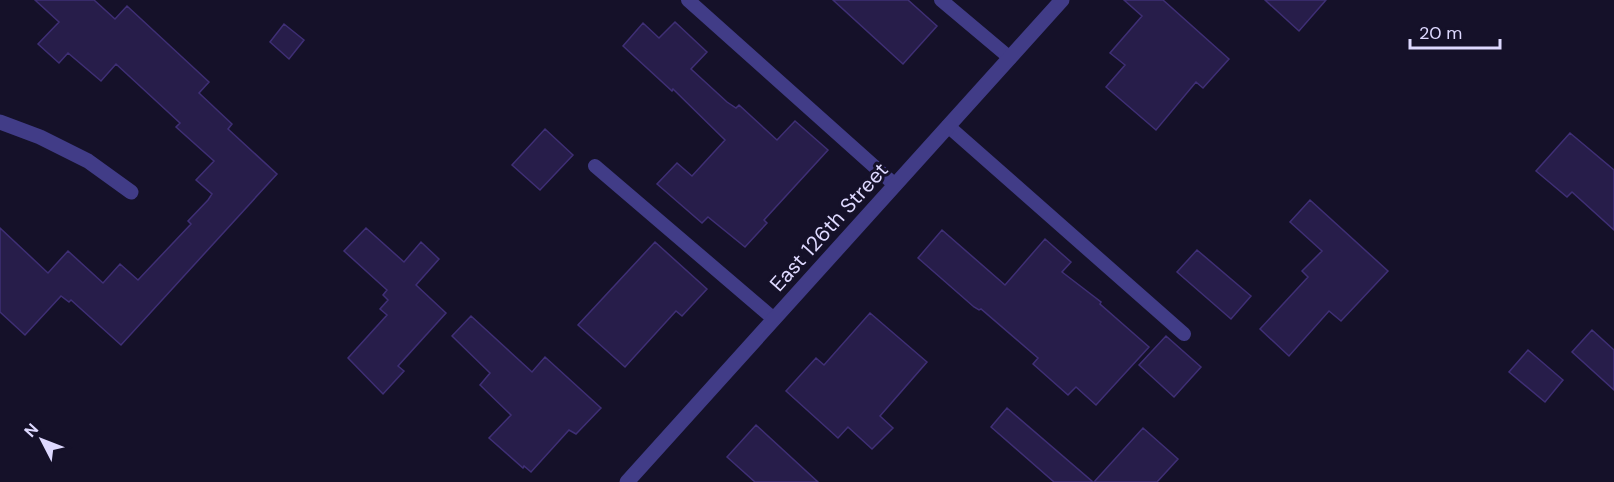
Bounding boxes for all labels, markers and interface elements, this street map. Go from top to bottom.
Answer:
scale bar [1410,12,1500,50]
text: 20 m [1419,21,1462,45]
street label: East 126th Street [764,157,894,297]
north arrow [12,410,72,470]
text: N [20,419,43,442]

